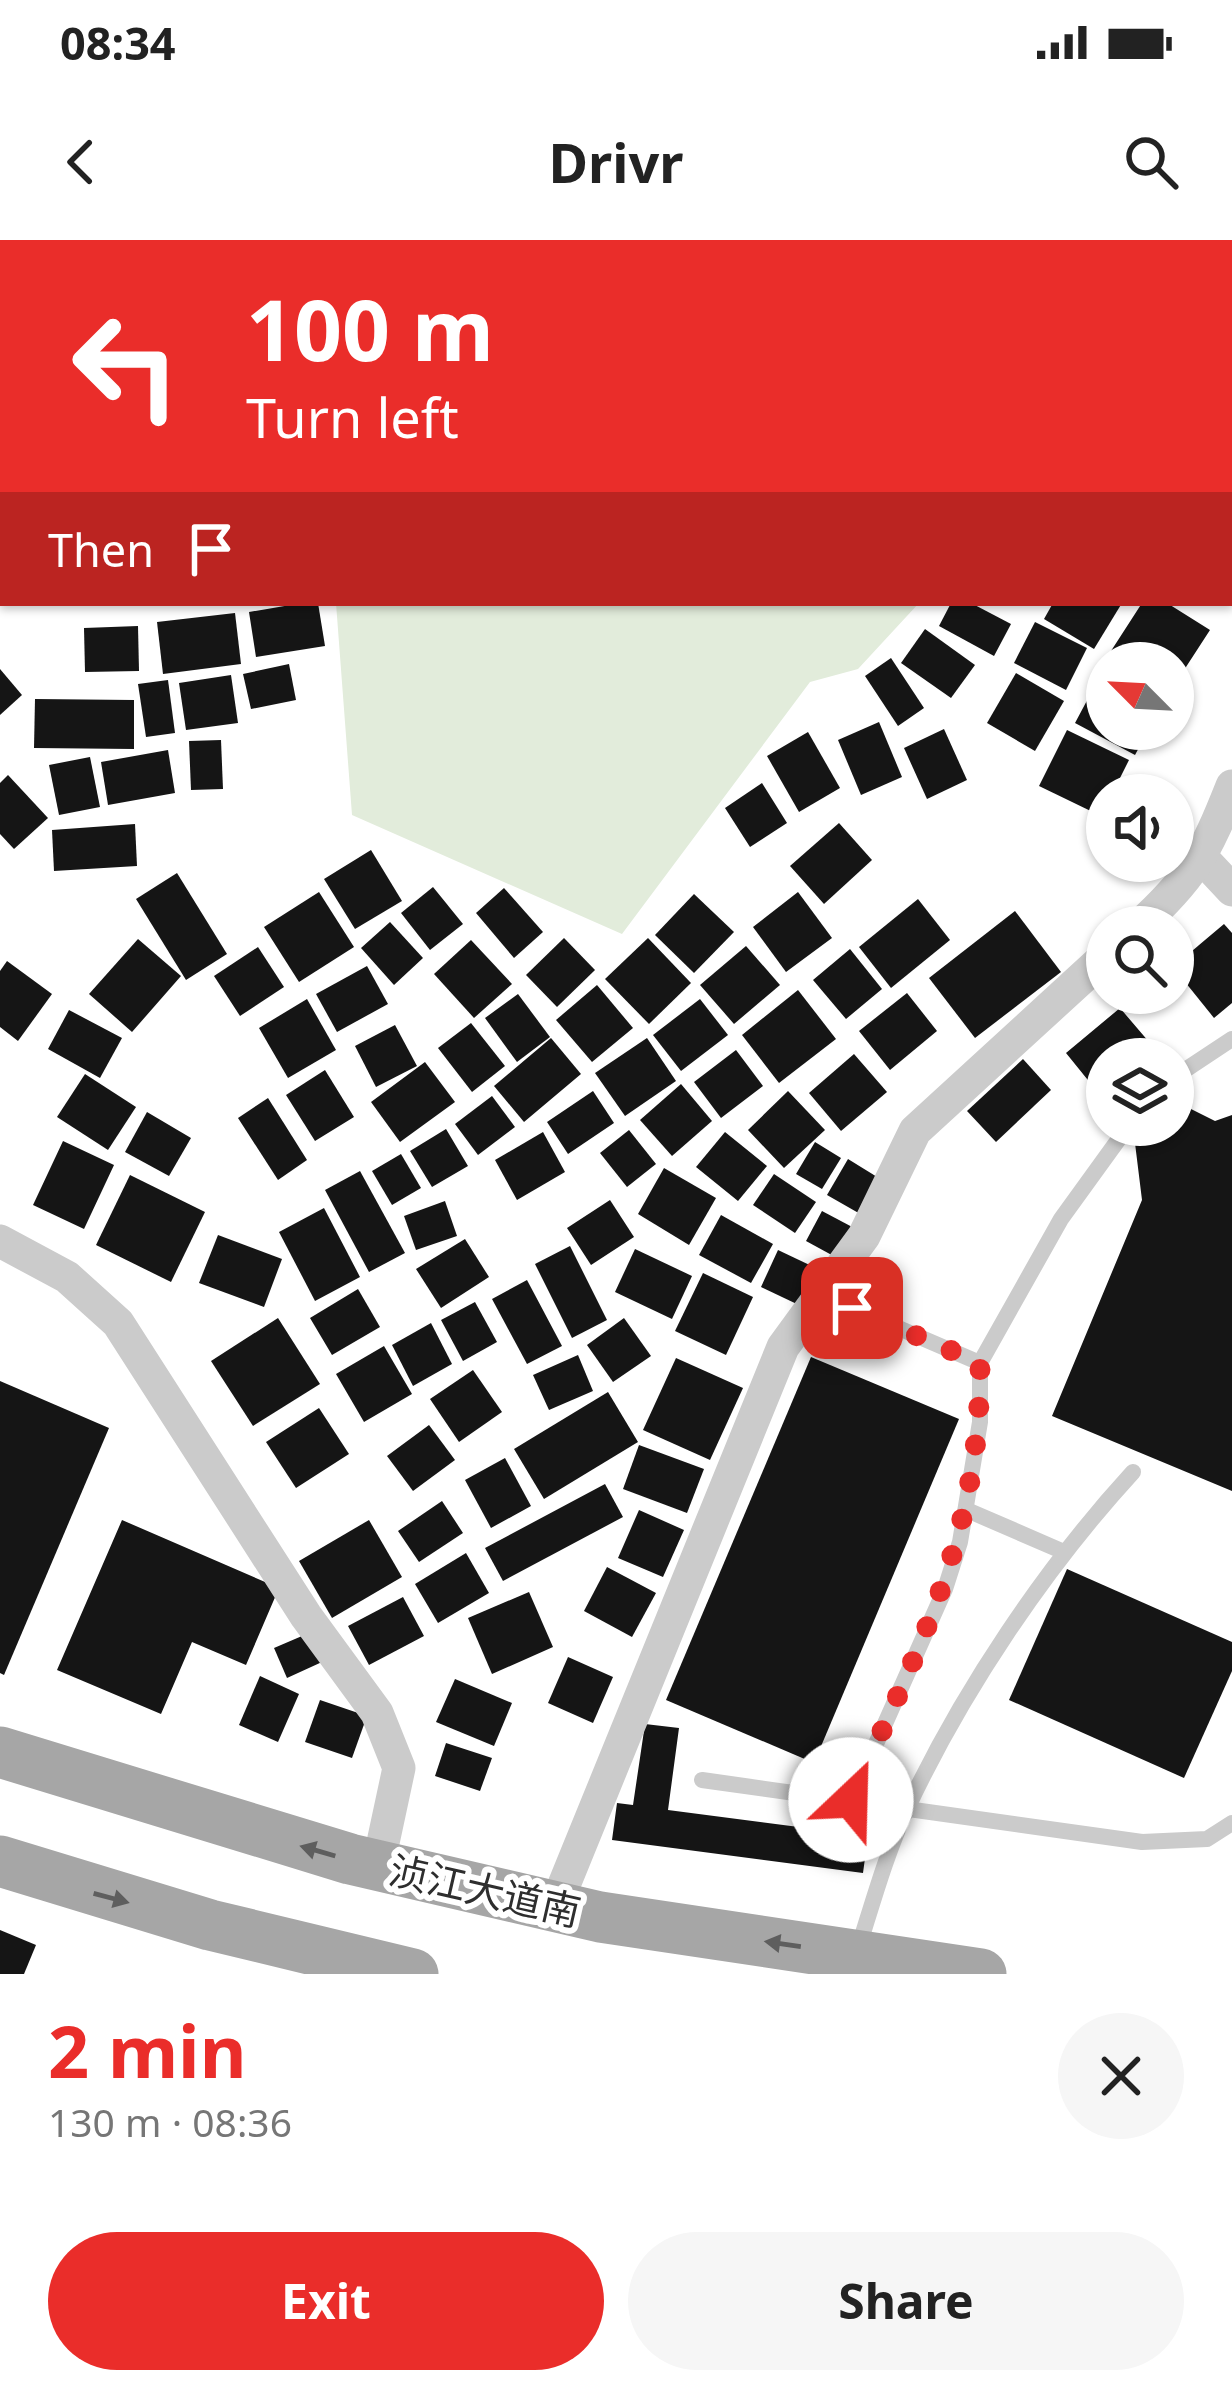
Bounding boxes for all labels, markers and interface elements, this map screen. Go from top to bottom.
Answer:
text: 08:34 [60,12,176,73]
text: Drivr [549,125,683,199]
icon: back [48,129,114,195]
icon: search [1118,129,1184,195]
text: 100 m [246,271,494,386]
icon: left [48,288,204,444]
text: Turn left [246,380,459,454]
icon: arrive [178,516,244,582]
text: Then [48,519,154,580]
north arrow [1086,642,1194,750]
map controls [1086,642,1194,1146]
button: sound [1086,774,1194,882]
button: search [1086,906,1194,1014]
button: layers [1086,1038,1194,1146]
pin [801,1257,903,1359]
icon: arrive [819,1275,885,1341]
position arrow [788,1737,914,1863]
one-way arrow [300,1840,337,1859]
street label: 浈江大道南 [384,1842,586,1937]
one-way arrow [93,1890,130,1909]
one-way arrow [763,1934,801,1953]
text: 2 min [48,2001,246,2099]
button: close [1058,2013,1184,2139]
text: 130 m · 08:36 [48,2095,292,2148]
button: Exit [48,2232,604,2370]
button: Share [628,2232,1184,2370]

